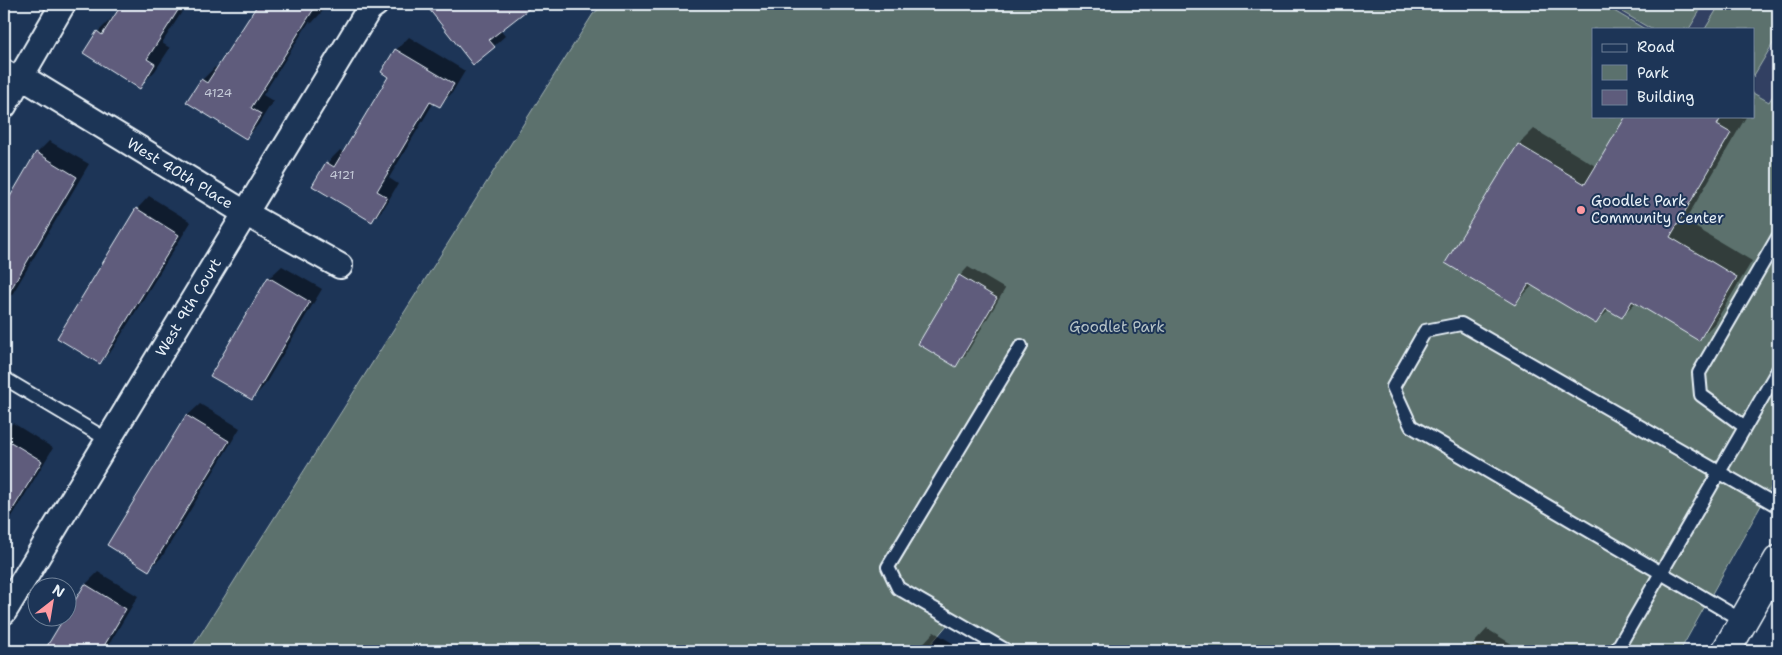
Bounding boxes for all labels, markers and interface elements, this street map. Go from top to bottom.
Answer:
legend [1592,28,1754,118]
text: Road [1637,37,1675,57]
text: Park [1637,63,1669,83]
house number: 4124 [204,85,232,101]
text: Building [1637,87,1694,107]
street label: West 40th Place [123,133,237,213]
house number: 4121 [329,167,355,183]
place label: Goodlet Park Community Center [1591,191,1724,228]
marker: Goodlet Park Community Center [1575,204,1587,216]
street label: West 9th Court [151,254,226,360]
park label: Goodlet Park [1069,317,1165,337]
north arrow [28,578,78,628]
text: N [49,580,68,601]

